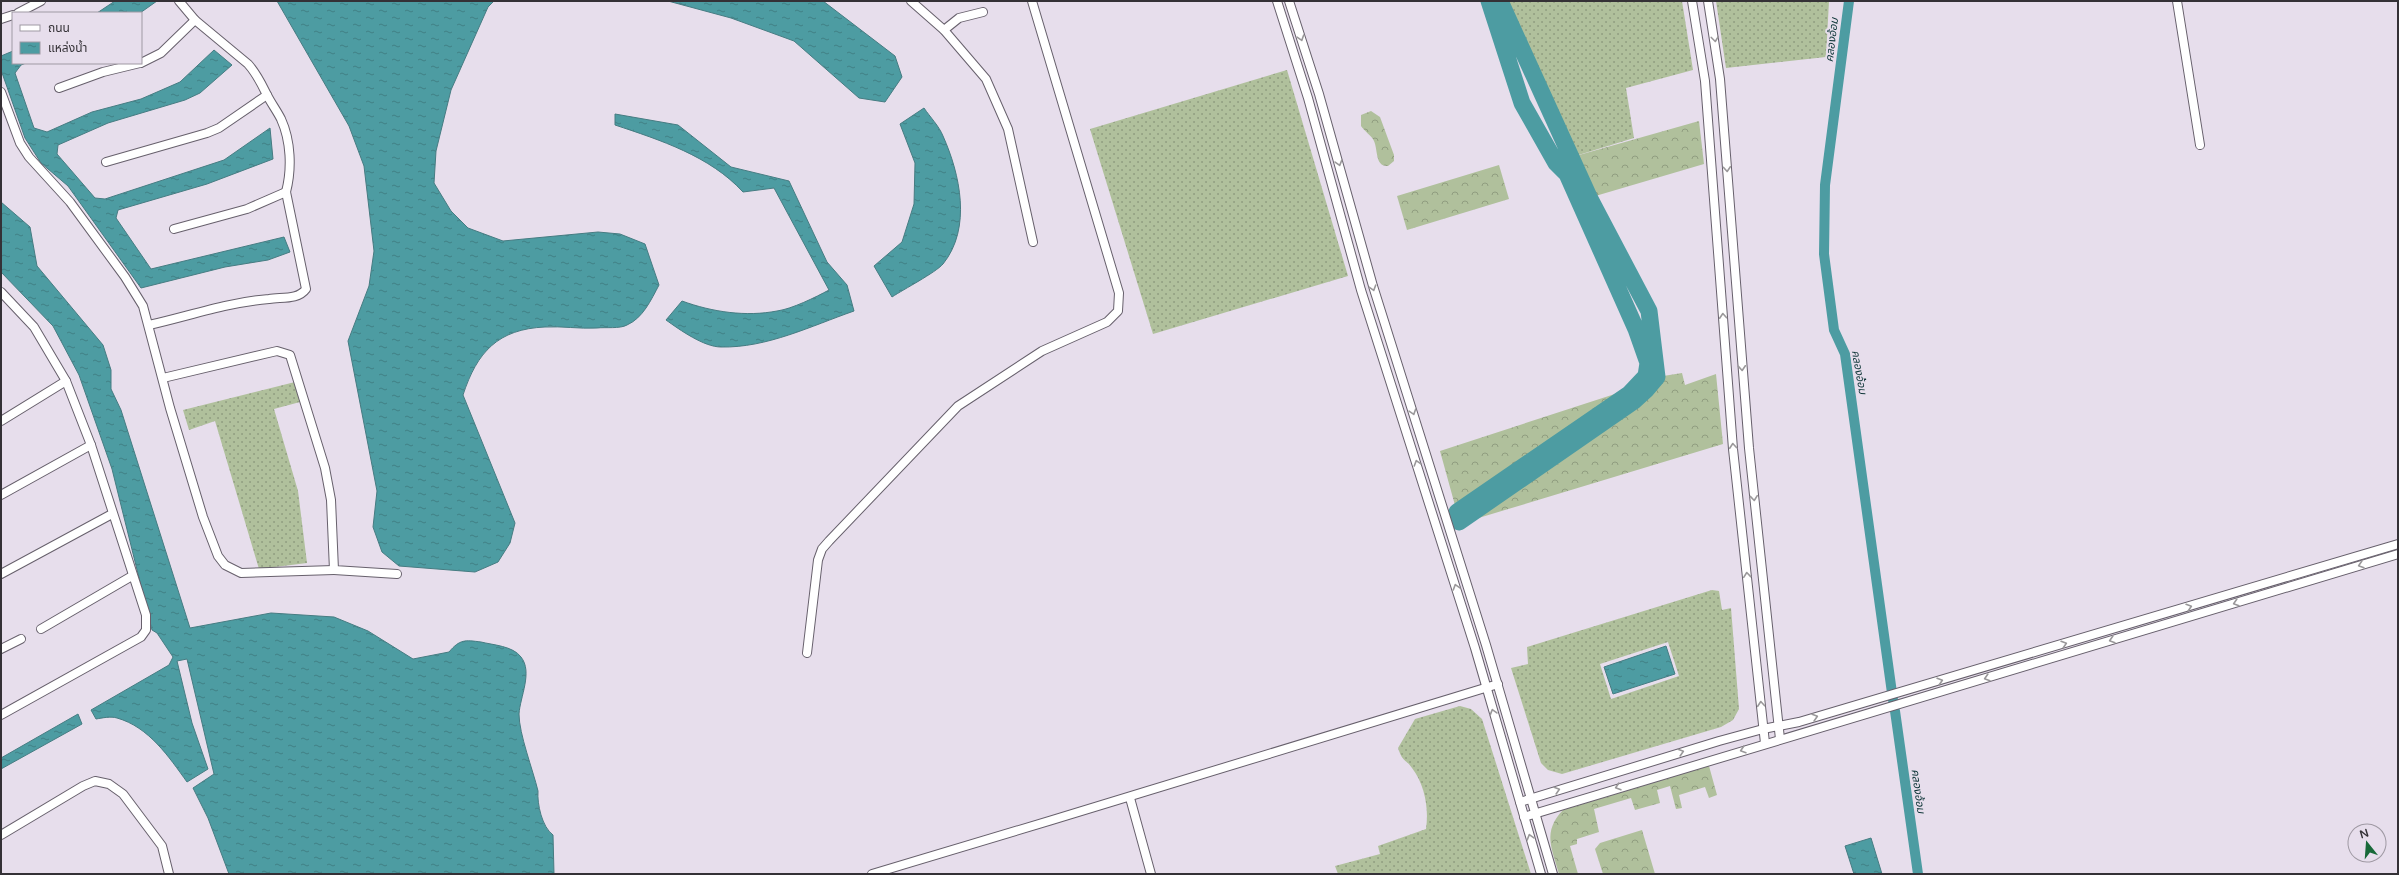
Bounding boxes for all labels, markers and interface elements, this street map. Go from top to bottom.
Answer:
legend [12,12,142,64]
water label: คลองอ้อม [1823,16,1841,63]
text: ถนน [48,21,70,35]
one-way arrow [1296,34,1305,41]
one-way arrow [1710,36,1719,42]
text: แหล่งน้ำ [48,39,87,55]
one-way arrow [1334,159,1342,166]
one-way arrow [1723,166,1732,172]
one-way arrow [1368,284,1377,291]
one-way arrow [1719,313,1728,319]
water label: คลองอ้อม [1849,349,1869,396]
one-way arrow [1738,365,1747,371]
one-way arrow [1408,408,1417,415]
one-way arrow [1729,443,1738,449]
one-way arrow [1413,460,1422,467]
one-way arrow [1749,495,1758,501]
one-way arrow [2357,560,2364,569]
one-way arrow [1743,572,1752,578]
one-way arrow [1452,584,1461,591]
one-way arrow [2233,598,2240,607]
one-way arrow [2185,603,2192,612]
one-way arrow [2108,635,2115,644]
one-way arrow [2061,640,2068,649]
one-way arrow [1984,673,1991,682]
one-way arrow [1936,677,1943,686]
one-way arrow [1756,701,1765,708]
one-way arrow [1489,709,1498,716]
one-way arrow [1811,713,1818,722]
one-way arrow [1739,745,1746,754]
one-way arrow [1678,748,1685,757]
water label: คลองอ้อม [1908,768,1928,815]
one-way arrow [1615,782,1622,791]
one-way arrow [1553,786,1560,795]
north arrow [2347,823,2387,863]
text: N [2358,826,2370,841]
one-way arrow [1526,833,1535,840]

